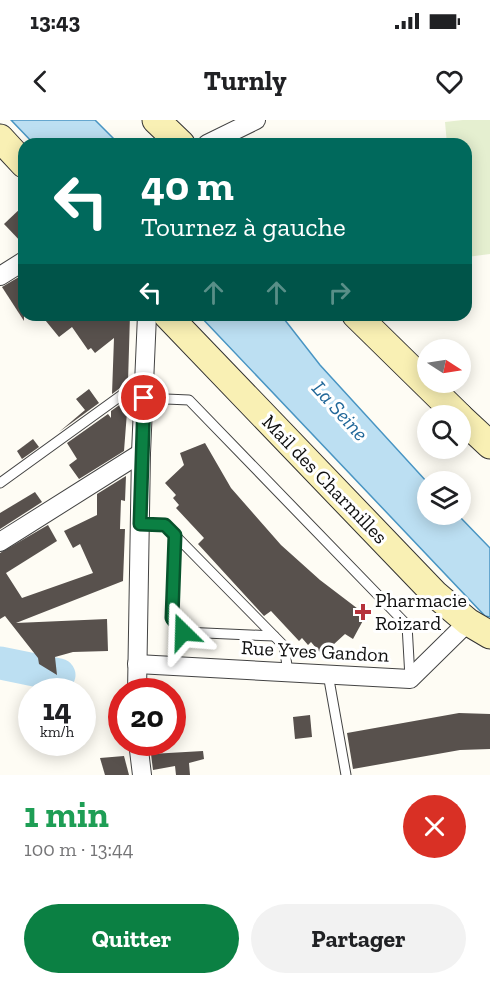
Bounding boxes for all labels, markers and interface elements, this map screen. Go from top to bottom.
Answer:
text: 13:43 [30,8,80,35]
icon: back [24,65,57,98]
text: Turnly [204,65,286,97]
icon: heart [433,65,466,98]
text: 40 m [141,160,234,211]
icon: left [42,162,120,240]
text: Tournez à gauche [141,211,346,243]
icon: left [134,276,167,309]
icon: ahead [197,276,230,309]
icon: ahead [260,276,293,309]
icon: right [323,276,356,309]
north arrow [417,339,471,393]
map controls [417,339,471,525]
pin [118,372,169,423]
water label: La Seine [307,376,374,446]
icon: arrive [127,381,160,414]
button: search [417,405,471,459]
street label: Mail des Charmilles [257,409,393,549]
button: layers [417,471,471,525]
place label: Pharmacie Roizard [375,588,467,635]
position arrow [151,600,215,664]
marker: Pharmacie Roizard [356,605,370,619]
street label: Rue Yves Gandon [240,635,390,667]
speed limit sign: 20 [108,678,186,756]
text: 14 [42,692,72,728]
text: km/h [40,723,74,741]
text: 1 min [24,793,109,836]
button: close [403,795,466,858]
text: 100 m · 13:44 [24,837,134,861]
button: Quitter [24,904,239,973]
button: Partager [251,904,466,973]

